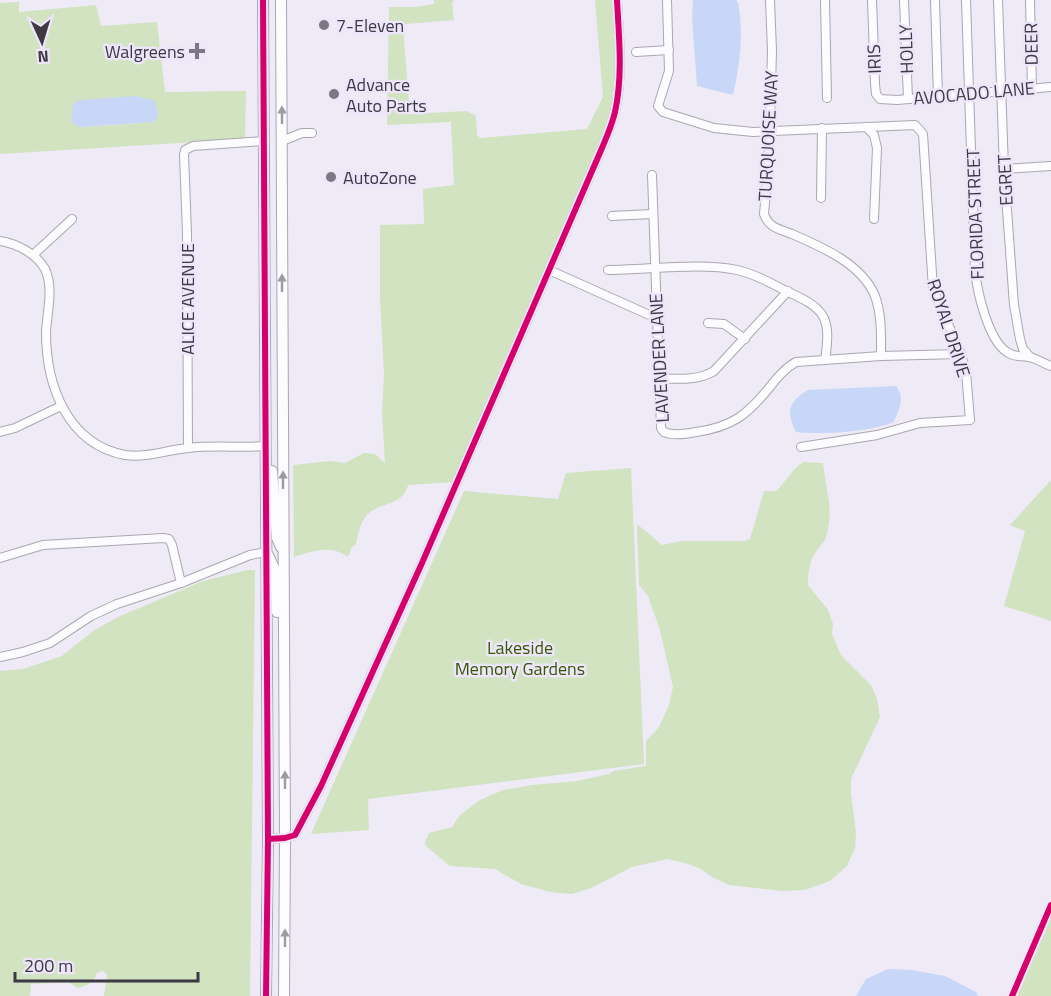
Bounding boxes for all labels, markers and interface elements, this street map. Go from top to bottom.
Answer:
north arrow [12,12,72,72]
place label: 7-Eleven [336,12,404,39]
marker: 7-Eleven [317,18,331,32]
street label: DEER [1017,22,1045,66]
street label: HOLLY [892,24,920,74]
place label: Walgreens [105,38,185,65]
marker: Walgreens [190,44,204,58]
street label: IRIS [860,44,888,74]
text: N [37,45,49,69]
street label: TURQUOISE WAY [751,70,785,202]
place label: Advance Auto Parts [346,71,427,119]
street label: AVOCADO LANE [912,74,1036,112]
marker: Advance Auto Parts [327,87,341,101]
one-way arrow [277,106,287,125]
street label: FLORIDA STREET [959,148,991,280]
street label: EGRET [990,153,1020,206]
place label: AutoZone [343,164,417,191]
marker: AutoZone [324,170,338,184]
street label: ALICE AVENUE [174,243,201,355]
one-way arrow [277,274,287,293]
street label: ROYAL DRIVE [920,275,978,381]
street label: LAVENDER LANE [642,293,676,423]
one-way arrow [278,470,288,489]
park label: Lakeside Memory Gardens [455,634,585,682]
one-way arrow [280,770,290,789]
one-way arrow [280,928,289,947]
scale bar [15,945,198,983]
text: 200 m [24,952,73,979]

